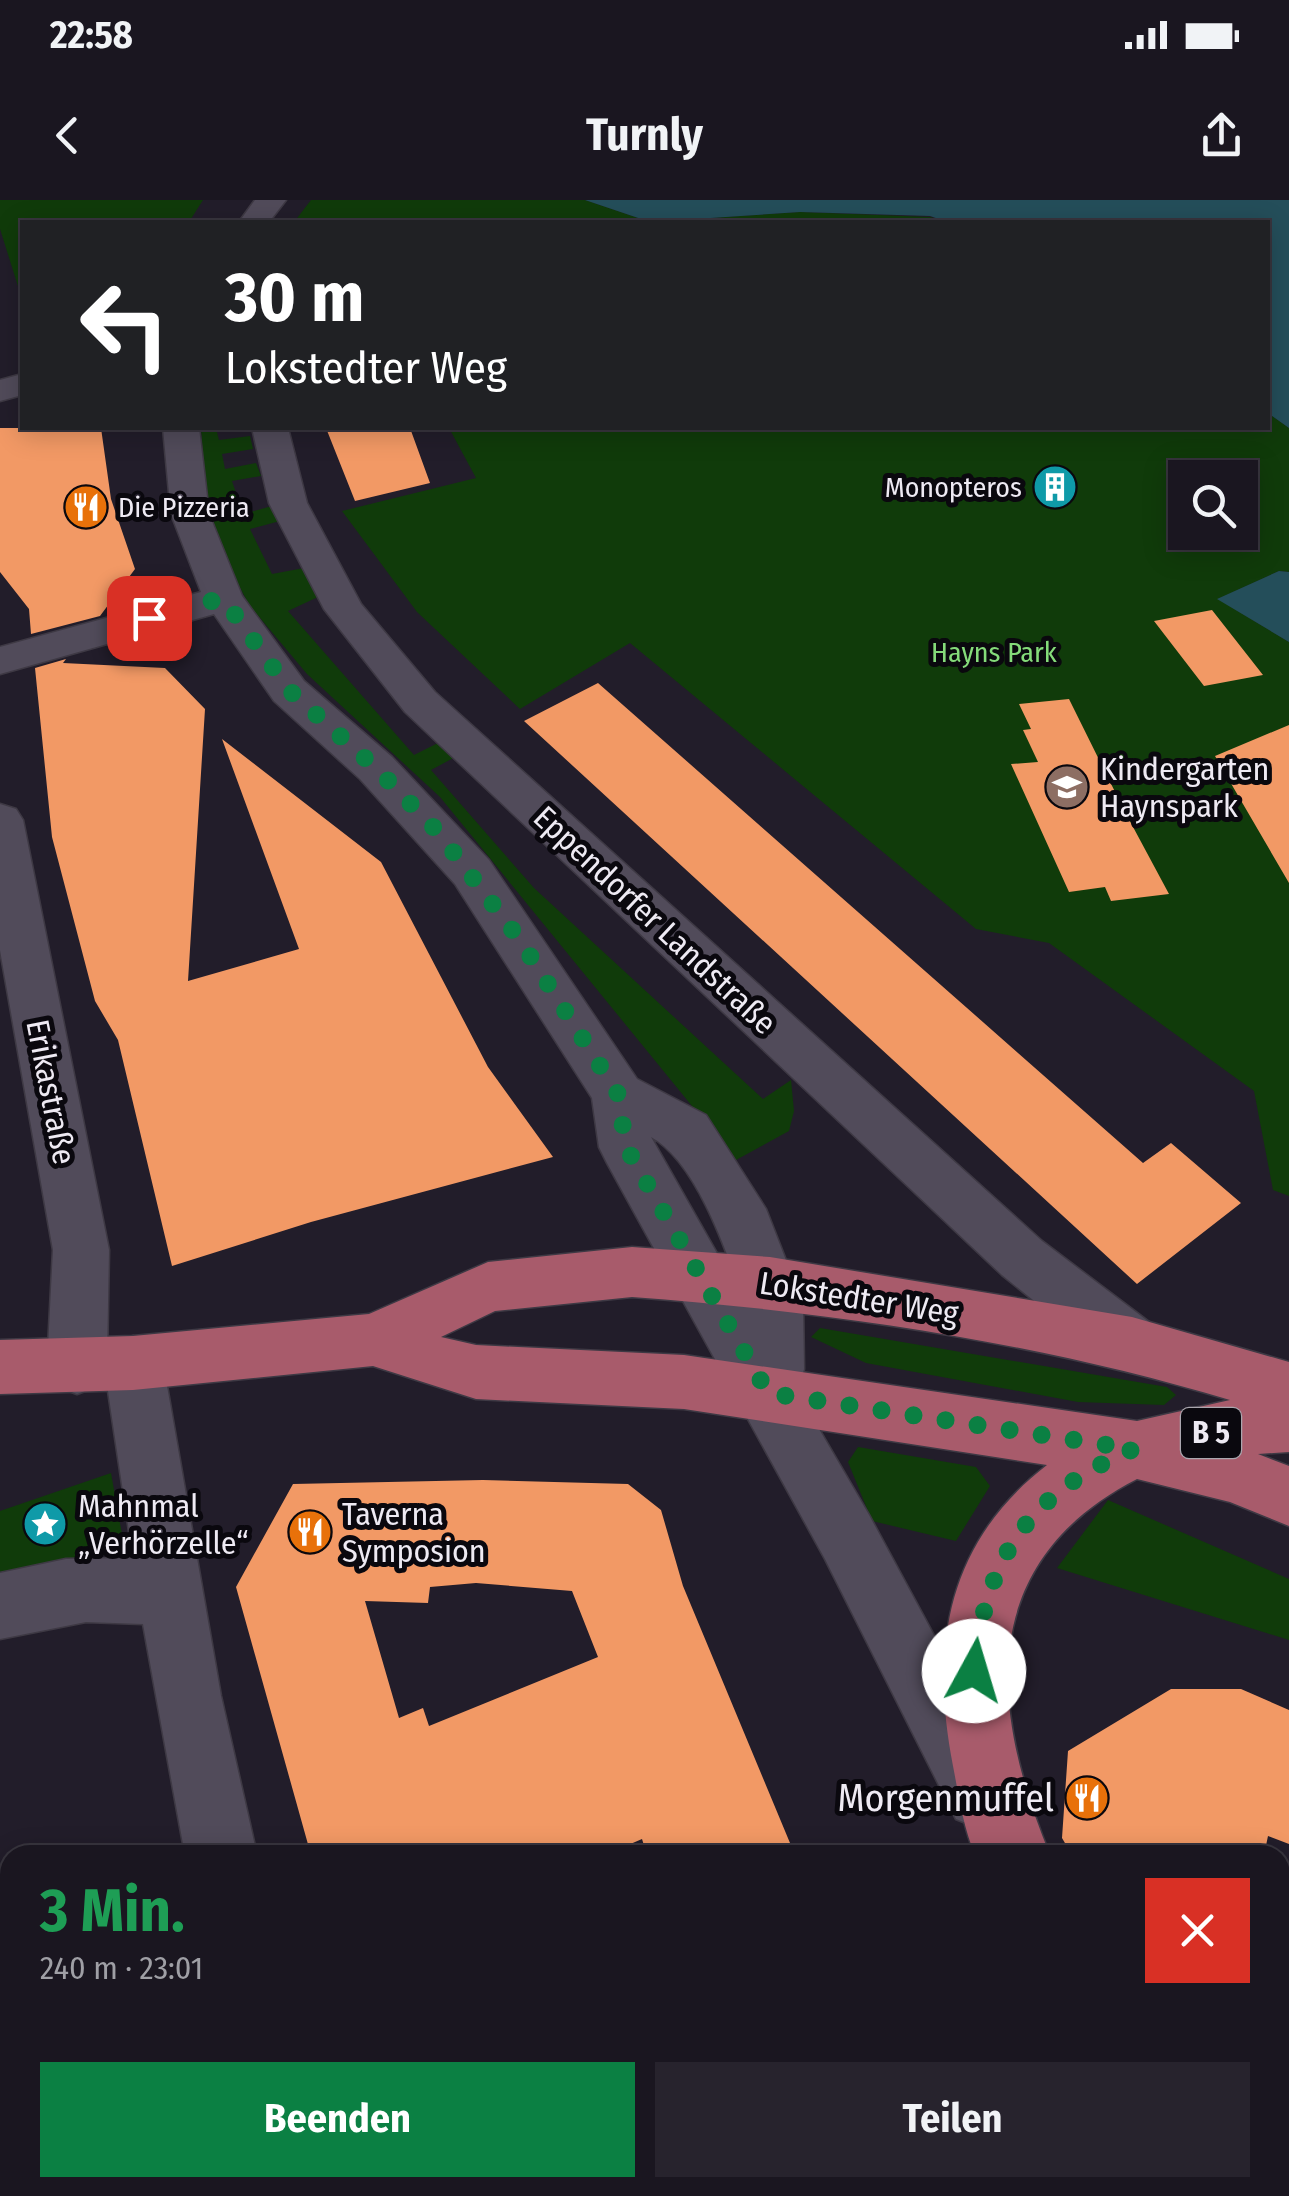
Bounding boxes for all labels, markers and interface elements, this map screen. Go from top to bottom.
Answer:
text: 22:58 [50,12,133,58]
icon: back [40,108,95,163]
text: Turnly [586,108,703,162]
icon: share [1194,108,1249,163]
text: 30 m [225,256,364,340]
icon: left [60,260,190,390]
text: Lokstedter Weg [225,341,507,395]
map controls [1168,460,1258,550]
button: search [1168,460,1258,550]
building icon: Monopteros [1032,464,1078,510]
place label: Monopteros [885,471,1022,504]
restaurant icon: Die Pizzeria [63,484,109,530]
place label: Die Pizzeria [118,491,250,524]
pin [107,576,192,661]
icon: arrive [122,591,177,646]
park label: Hayns Park [931,636,1058,669]
place label: Kindergarten Haynspark [1100,750,1269,825]
school or university icon: Kindergarten Haynspark [1044,764,1090,810]
street label: Eppendorfer Landstraße [526,798,784,1042]
street label: Erikastraße [18,1016,84,1168]
street label: Lokstedter Weg [757,1264,961,1332]
road number: B 5 [1181,1408,1241,1458]
place label: Mahnmal „Verhörzelle“ [78,1487,249,1562]
place label: Taverna Symposion [342,1495,486,1570]
place icon: Mahnmal „Verhörzelle“ [22,1501,68,1547]
restaurant icon: Taverna Symposion [287,1509,333,1555]
position arrow [922,1619,1026,1723]
place label: Morgenmuffel [837,1775,1054,1821]
restaurant icon: Morgenmuffel [1064,1775,1110,1821]
text: 3 Min. [40,1875,185,1947]
button: close [1145,1878,1250,1983]
text: 240 m · 23:01 [40,1949,203,1987]
button: Beenden [40,2062,635,2177]
button: Teilen [655,2062,1250,2177]

